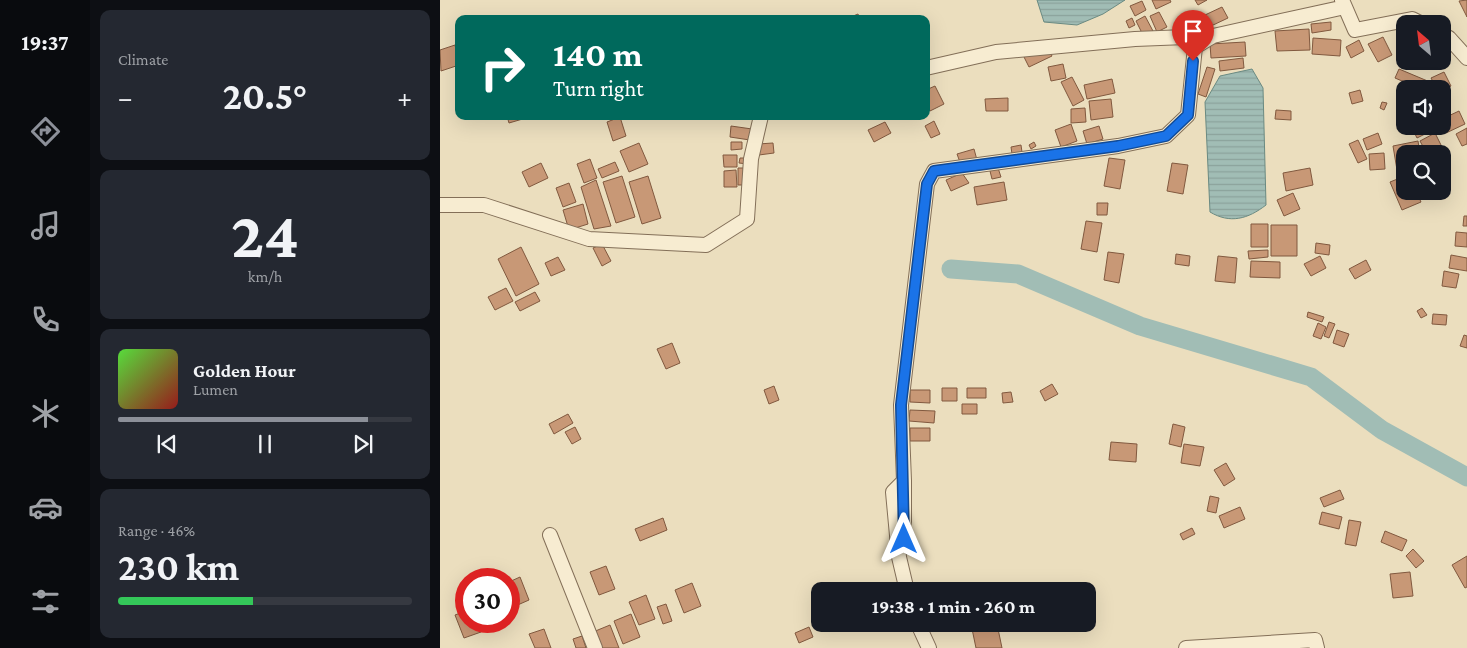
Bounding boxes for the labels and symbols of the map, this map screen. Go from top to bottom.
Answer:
pin [1172,10,1214,61]
north arrow [1396,15,1451,70]
position arrow [877,512,929,564]
speed limit sign: 30 [455,568,520,633]

